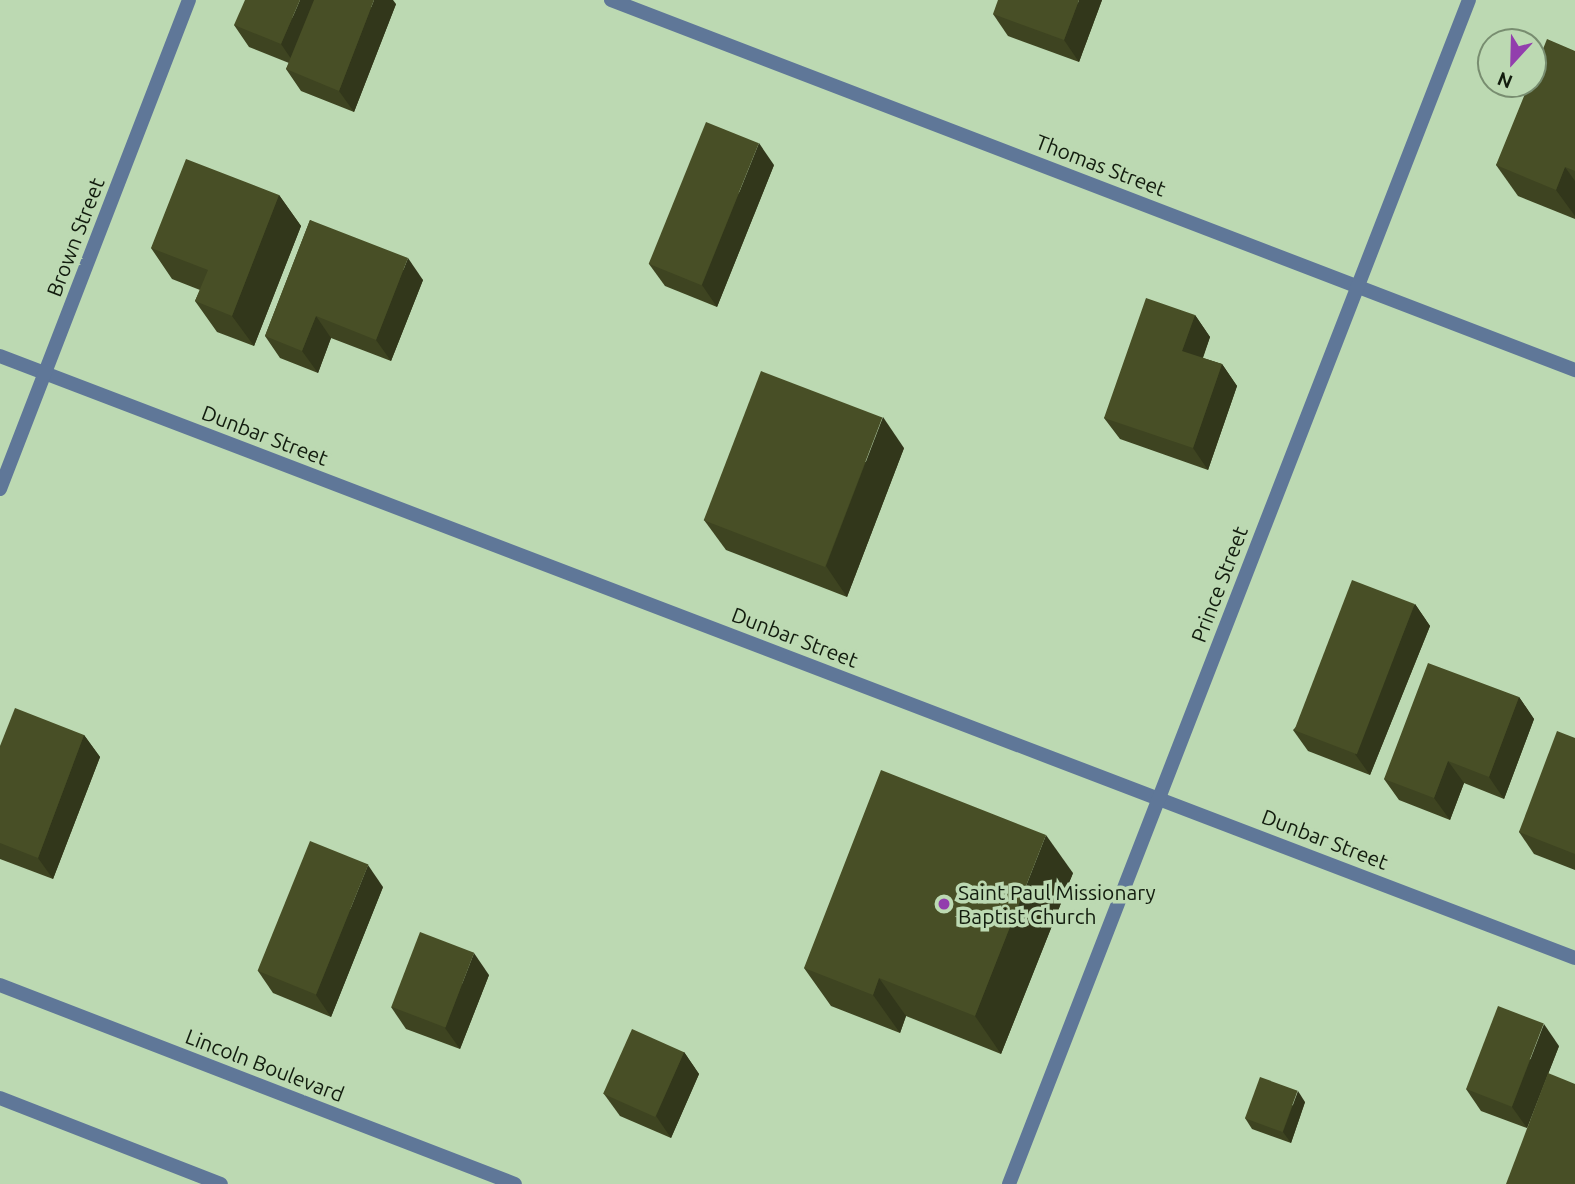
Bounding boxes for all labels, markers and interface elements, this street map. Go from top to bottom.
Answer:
north arrow [1477,28,1547,98]
text: N [1494,68,1516,93]
street label: Thomas Street [1032,129,1170,201]
street label: Brown Street [41,174,109,300]
street label: Dunbar Street [198,399,332,471]
street label: Prince Street [1185,522,1253,646]
street label: Dunbar Street [728,601,862,673]
street label: Dunbar Street [1258,803,1392,875]
place label: Saint Paul Missionary Baptist Church [958,879,1156,929]
marker: Saint Paul Missionary Baptist Church [936,896,952,912]
street label: Lincoln Boulevard [182,1023,348,1107]

